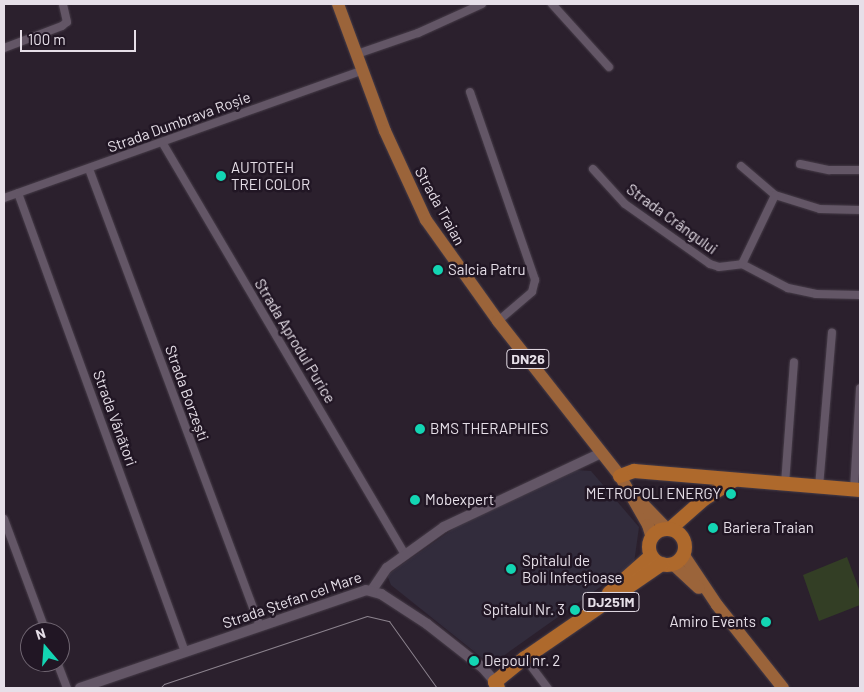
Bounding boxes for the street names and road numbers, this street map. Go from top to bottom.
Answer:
street label: Strada Dumbrava Roșie [105,88,253,156]
street label: Strada Traian [411,164,469,248]
street label: Strada Crângului [623,180,721,258]
street label: Strada Aprodul Purice [251,276,339,406]
street label: Strada Borzești [161,343,213,443]
road number: DN26 [506,348,550,370]
street label: Strada Vânători [89,368,141,468]
street label: Strada Ștefan cel Mare [220,568,364,632]
road number: DJ251M [582,590,640,614]

